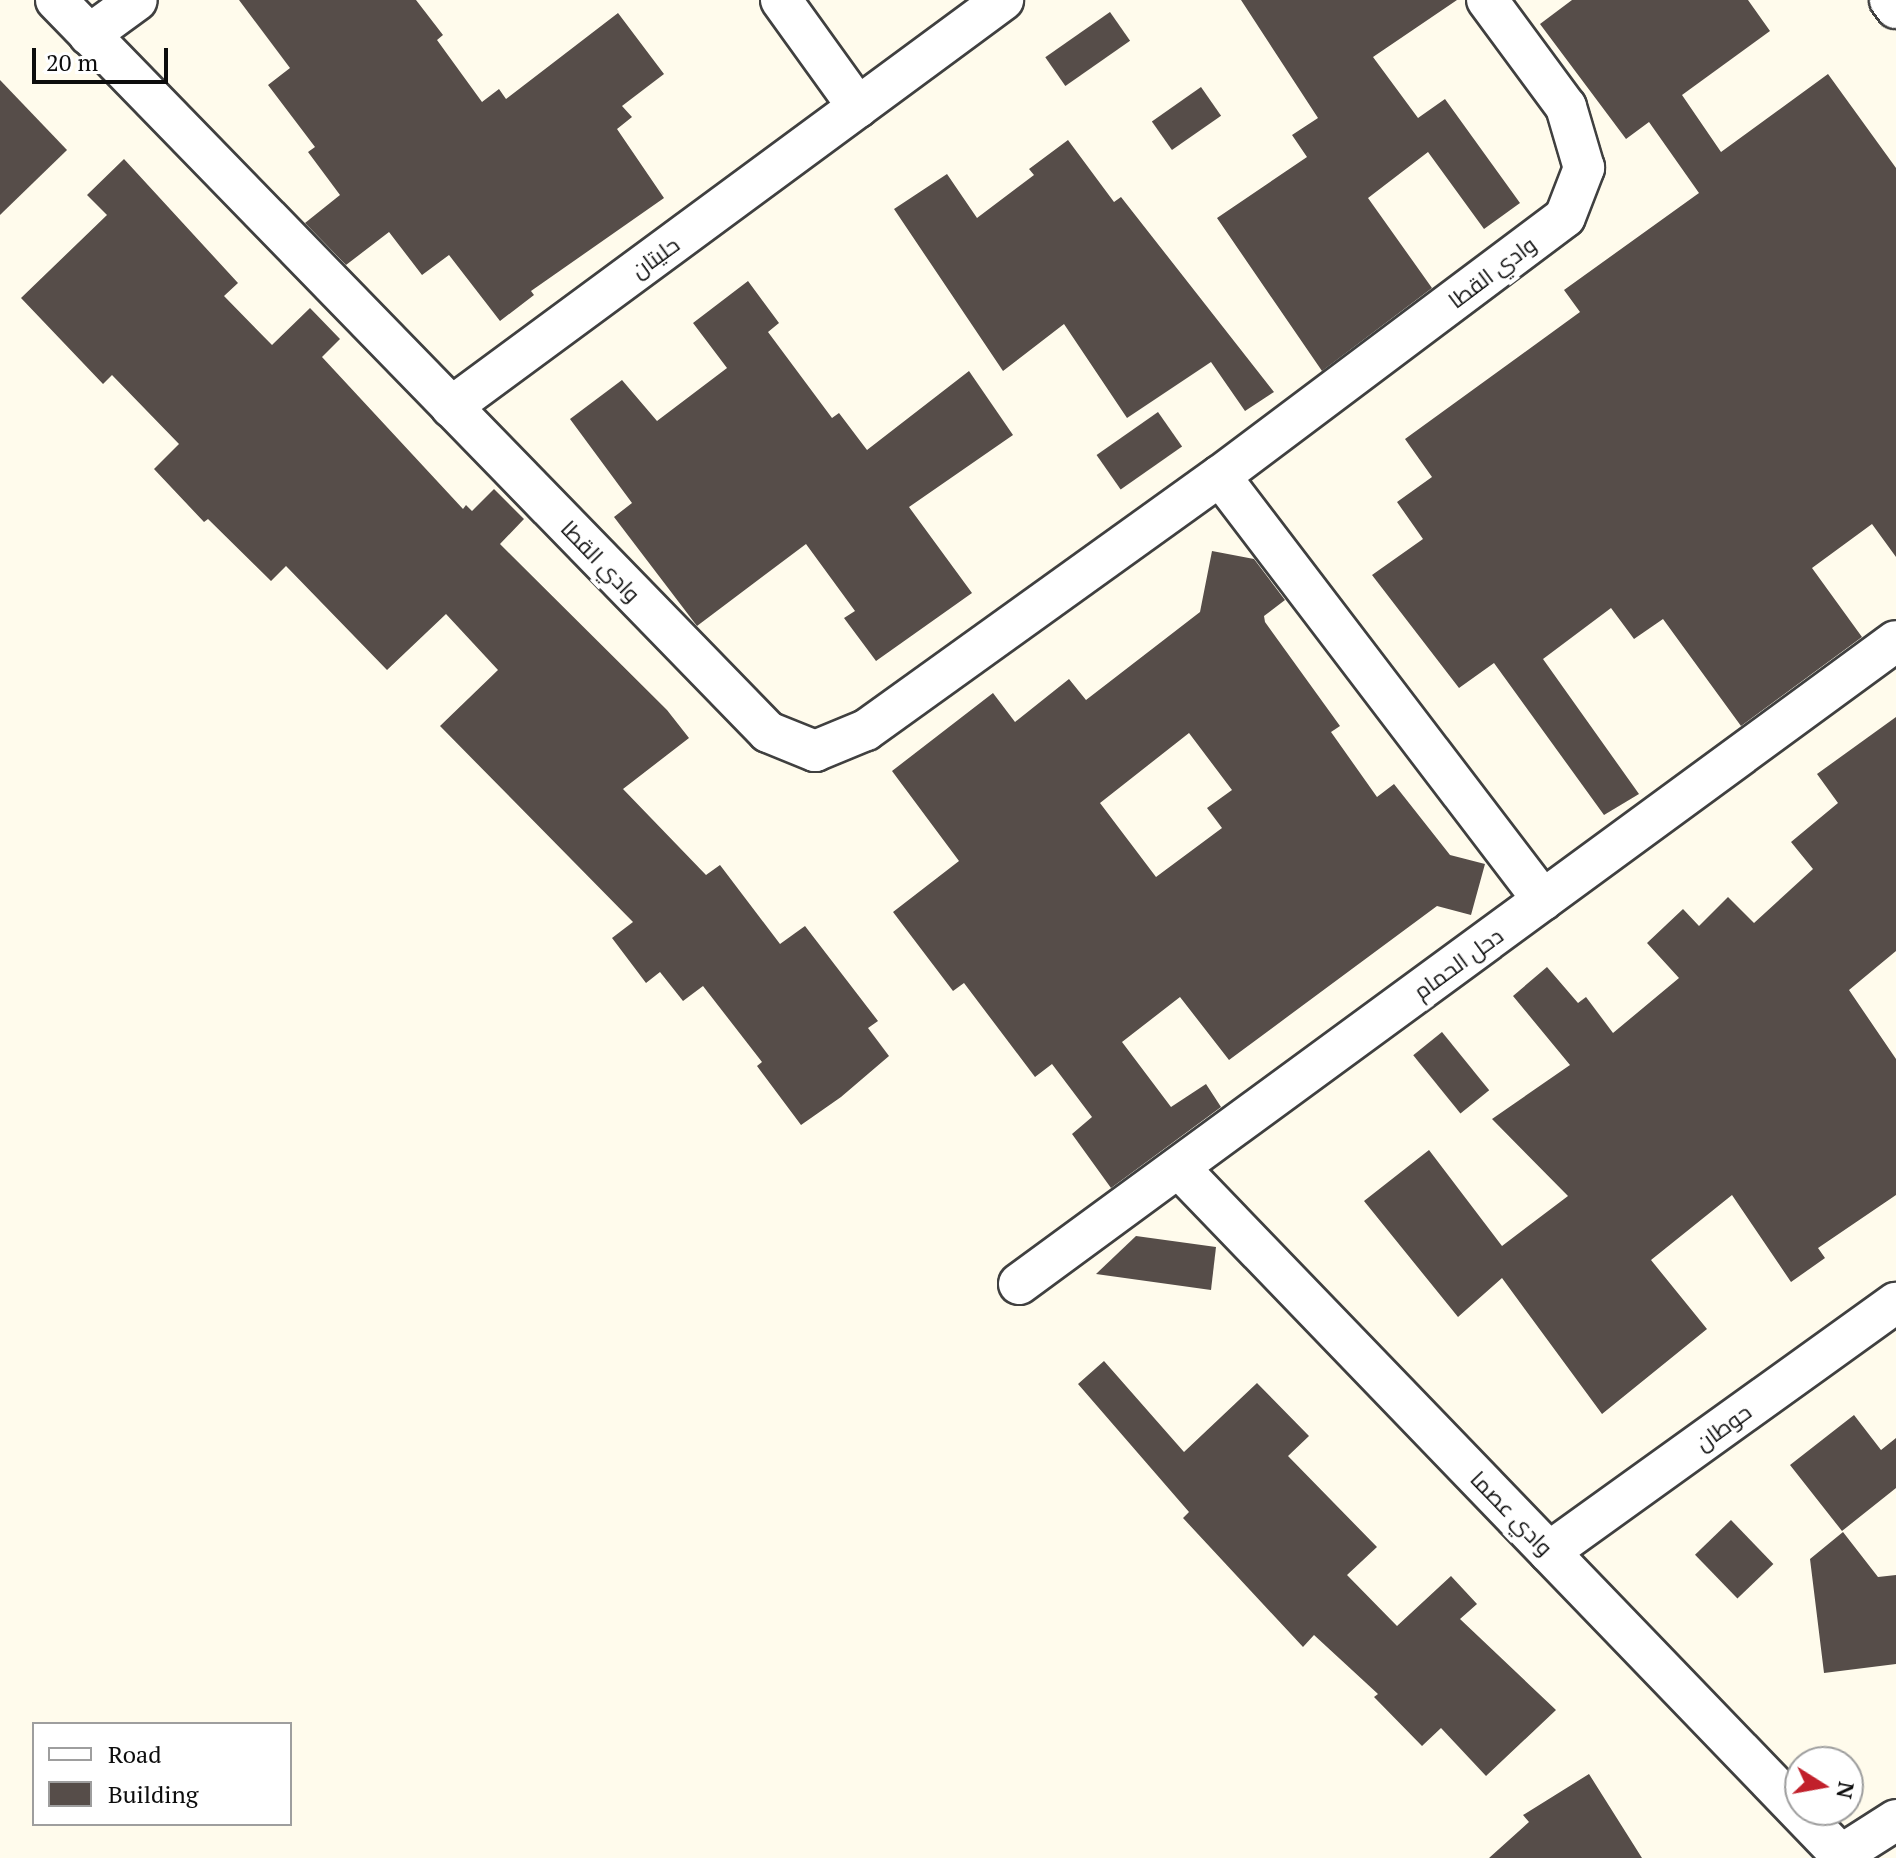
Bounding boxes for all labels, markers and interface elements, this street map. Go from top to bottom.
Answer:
scale bar [36,32,172,82]
text: 20 m [46,46,98,78]
street label: حليتان [626,231,684,283]
street label: وادي القطا [1443,231,1541,313]
street label: وادي القطا [556,515,646,607]
street label: دحل الحمام [1408,922,1508,1004]
street label: حوطان [1690,1398,1756,1456]
street label: وادي عصما [1465,1465,1559,1561]
legend [32,1722,292,1826]
text: Road [108,1738,162,1770]
north arrow [1784,1746,1864,1826]
text: Building [108,1778,198,1810]
text: N [1830,1779,1862,1801]

